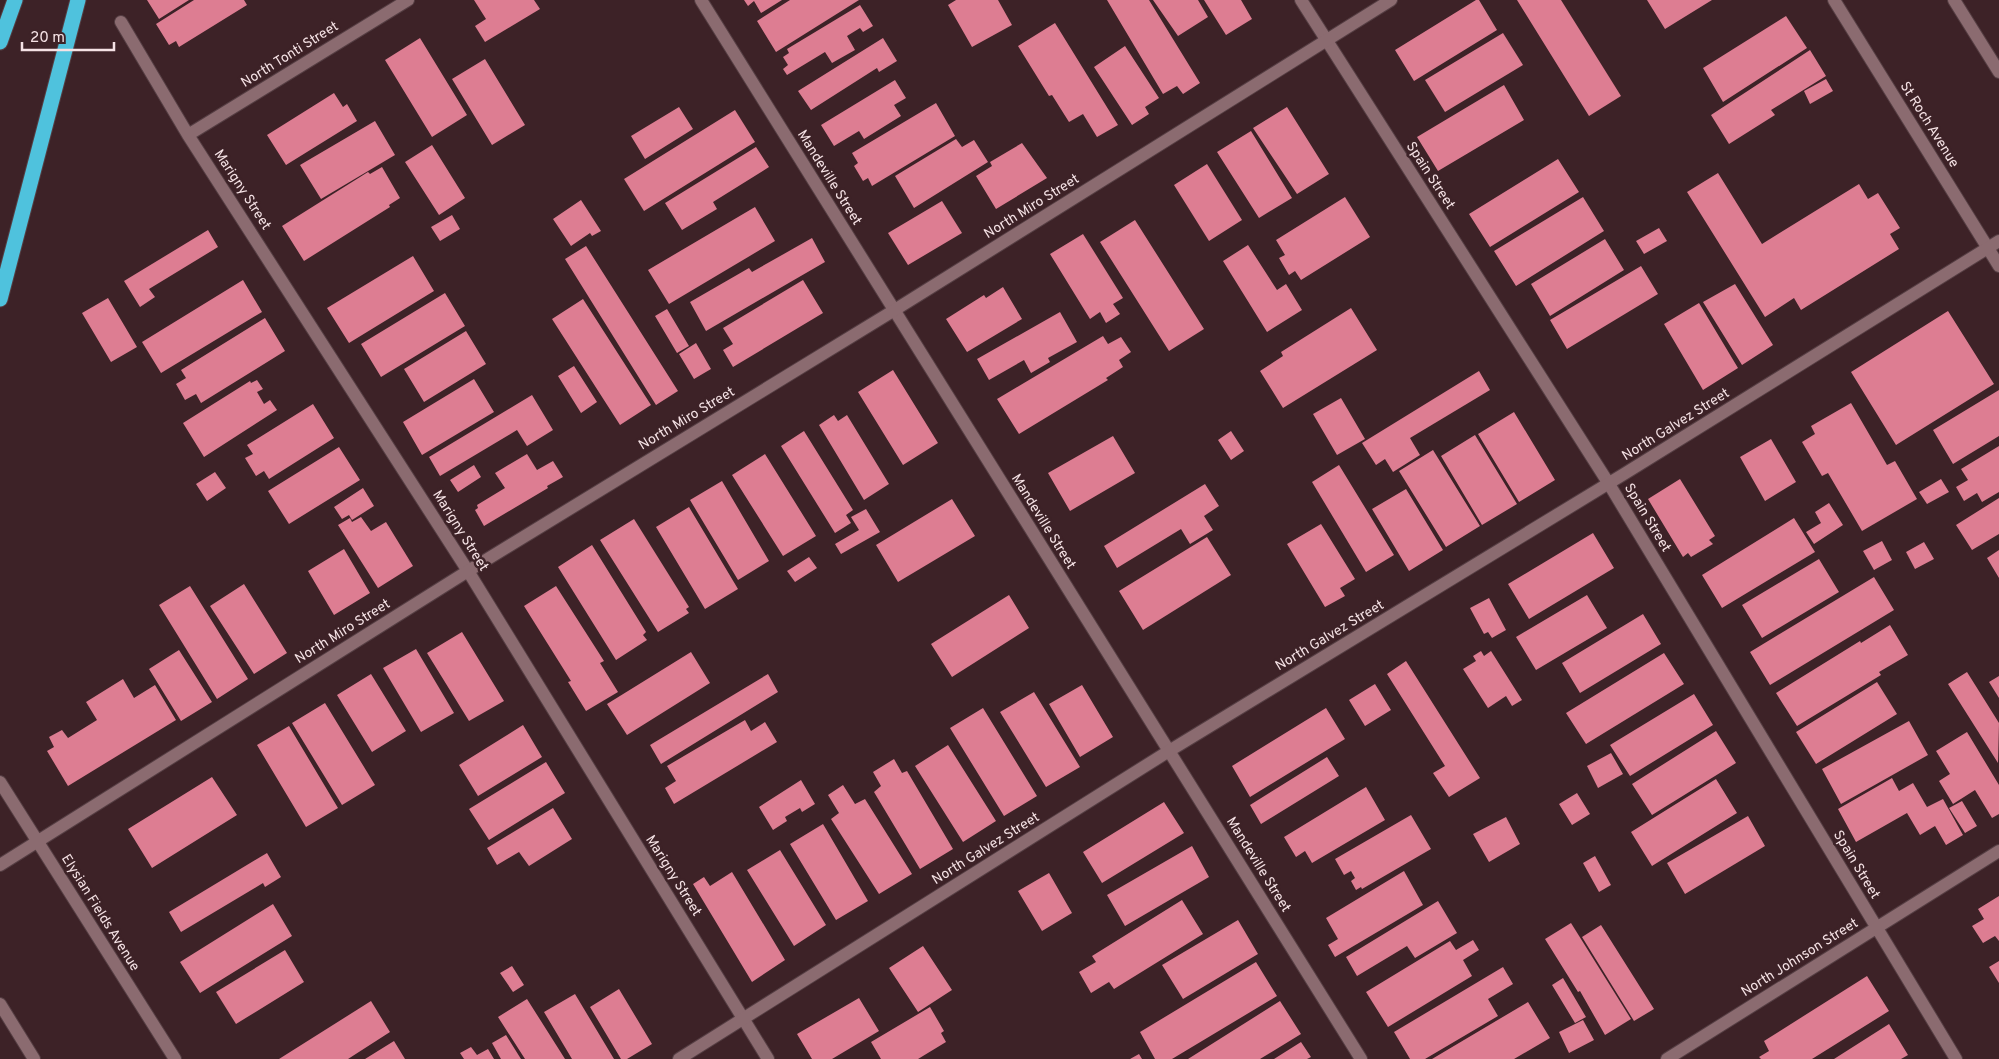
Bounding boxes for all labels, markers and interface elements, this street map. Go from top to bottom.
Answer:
street label: North Tonti Street [238,18,342,92]
scale bar [22,20,115,52]
text: 20 m [30,29,65,48]
street label: St Roch Avenue [1896,79,1962,171]
street label: Mandeville Street [793,127,865,229]
street label: Spain Street [1402,139,1458,213]
street label: Marigny Street [210,147,274,233]
street label: North Miro Street [981,171,1083,243]
street label: North Miro Street [636,384,738,454]
street label: North Galvez Street [1619,385,1733,465]
street label: Mandeville Street [1007,471,1079,573]
street label: Spain Street [1620,481,1674,555]
street label: Marigny Street [428,487,492,575]
street label: North Miro Street [292,596,394,668]
street label: North Galvez Street [1273,597,1387,675]
street label: North Galvez Street [929,809,1043,889]
street label: Mandeville Street [1222,814,1294,916]
street label: Spain Street [1829,828,1883,902]
street label: Marigny Street [641,832,705,920]
street label: Elysian Fields Avenue [57,851,143,975]
street label: North Johnson Street [1738,915,1862,1001]

